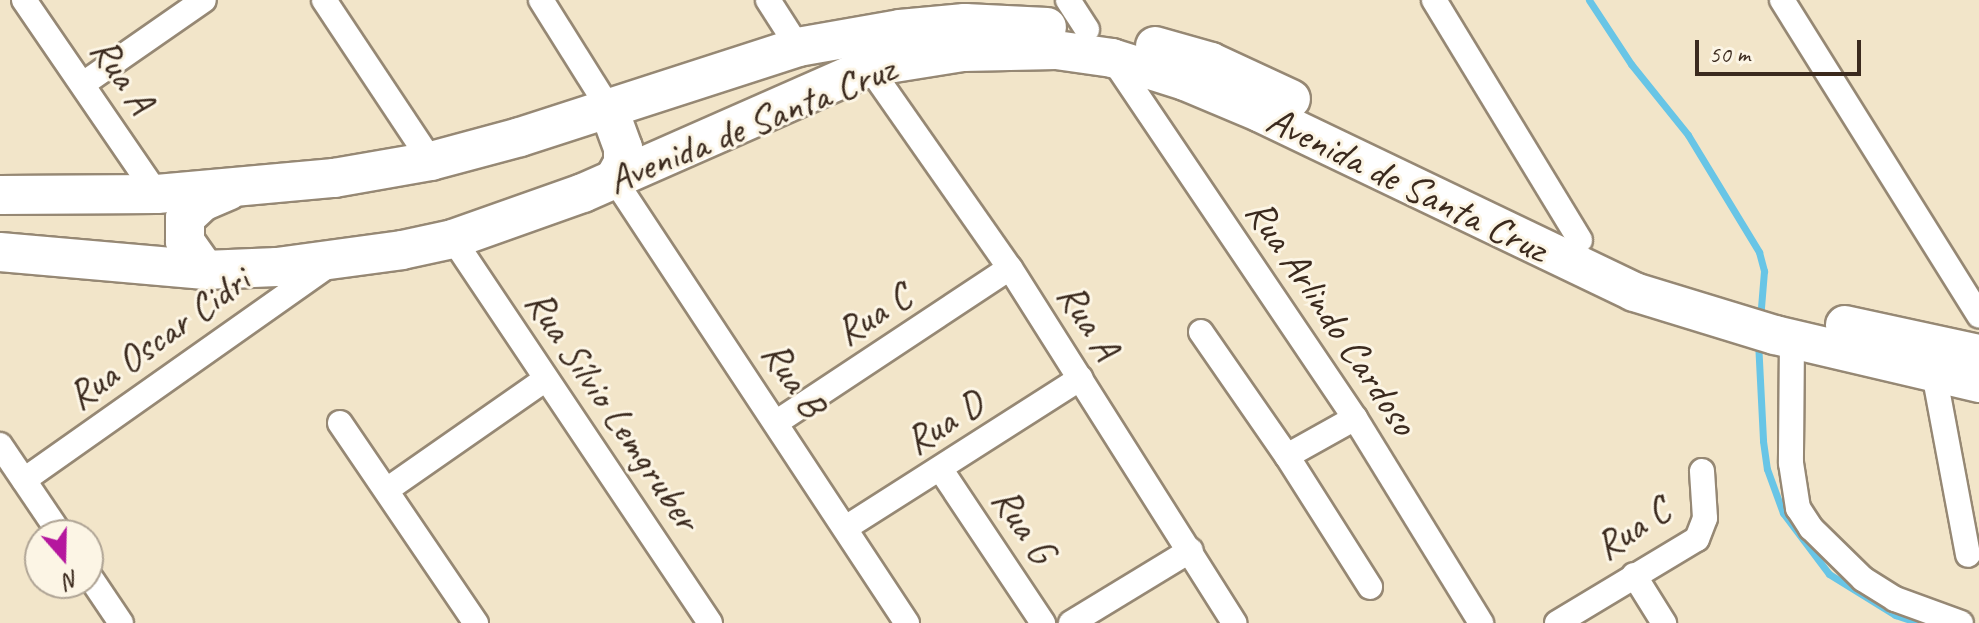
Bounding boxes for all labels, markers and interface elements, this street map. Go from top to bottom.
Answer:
scale bar [1699,24,1865,74]
street label: Rua A [80,28,166,122]
text: 50 m [1709,39,1750,69]
street label: Avenida de Santa Cruz [600,44,902,204]
street label: Avenida de Santa Cruz [1259,95,1555,273]
street label: Rua Arlindo Cardoso [1235,190,1429,444]
street label: Rua Oscar Cidri [57,256,259,420]
street label: Rua C [827,272,919,356]
street label: Rua A [1047,274,1131,368]
street label: Rua Sílvio Lemgruber [515,281,711,539]
street label: Rua B [751,332,837,426]
street label: Rua D [896,379,992,465]
street label: Rua G [982,478,1066,572]
street label: Rua C [1586,486,1678,570]
north arrow [24,519,104,599]
text: N [60,564,83,595]

